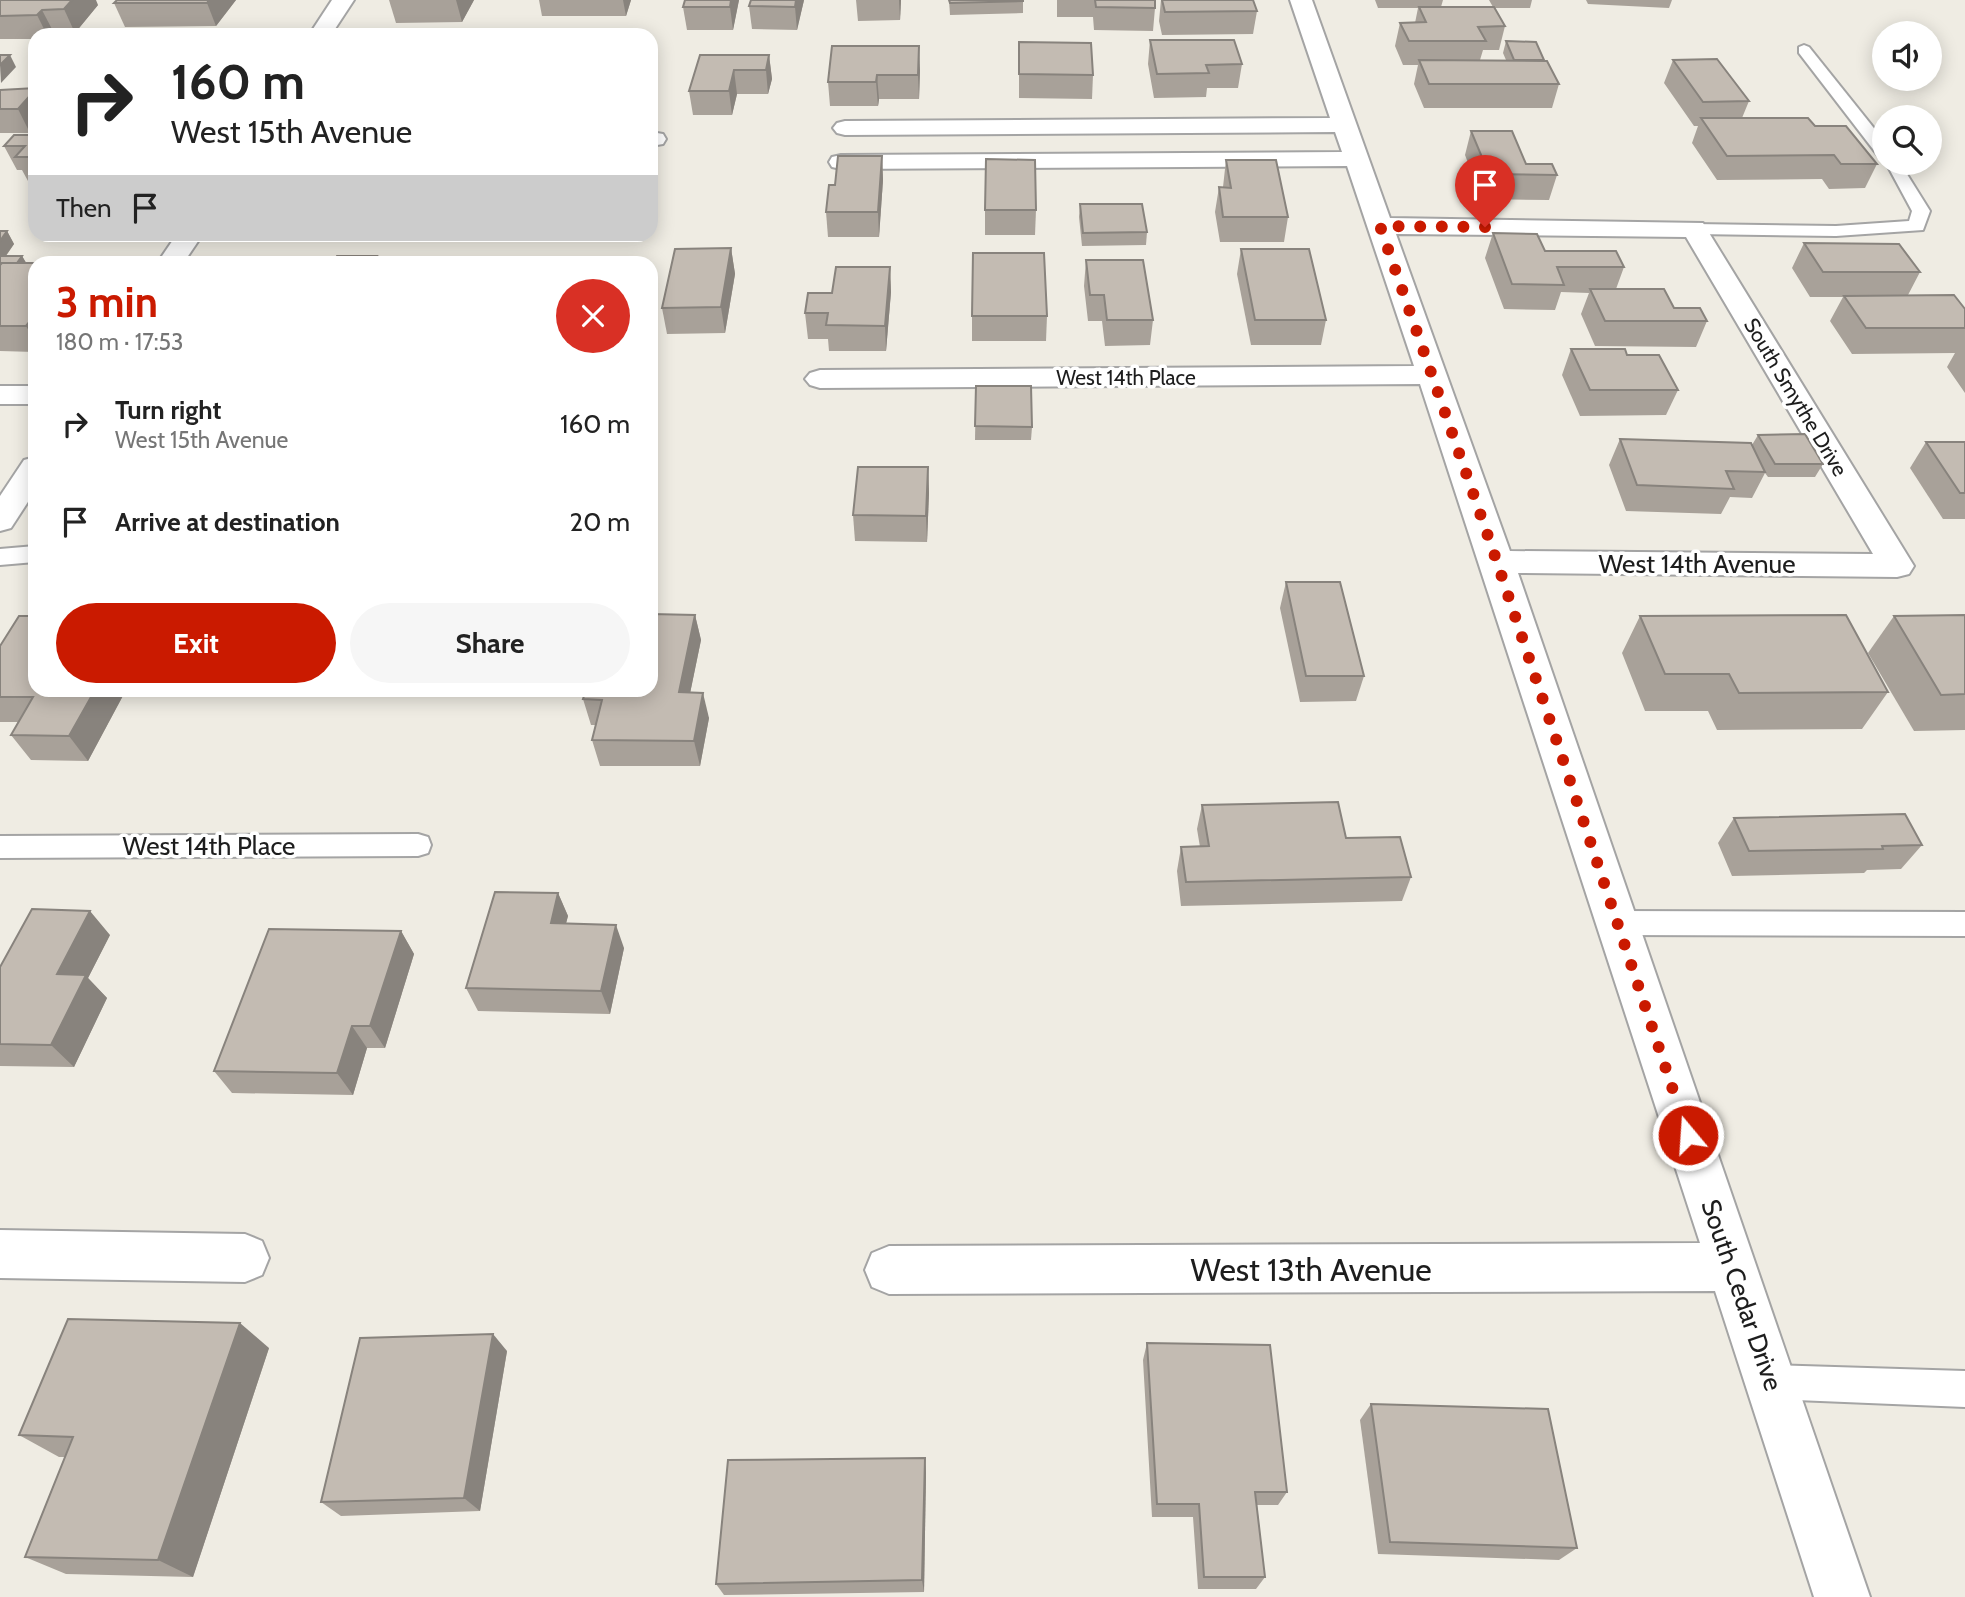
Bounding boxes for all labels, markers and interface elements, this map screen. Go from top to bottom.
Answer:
map controls [1872,21,1942,175]
button: sound [1872,21,1942,91]
text: 160 m [171,52,305,111]
icon: right [56,56,147,147]
button: search [1872,105,1942,175]
text: West 15th Avenue [171,112,412,151]
pin [1455,155,1515,227]
icon: arrive [1466,166,1504,204]
icon: arrive [126,189,164,227]
text: Then [56,192,112,224]
text: 3 min [56,276,158,328]
button: close [556,279,630,353]
street label: South Smythe Drive [1739,313,1853,481]
text: 180 m · 17:53 [56,328,183,356]
street label: West 14th Place [1056,365,1196,390]
text: Turn right [115,394,221,426]
icon: right [56,405,94,443]
text: 160 m [560,408,630,440]
text: West 15th Avenue [115,426,288,454]
icon: arrive [56,503,94,541]
text: Arrive at destination [115,506,340,538]
text: 20 m [570,506,630,538]
street label: West 14th Avenue [1599,548,1795,580]
button: Exit [56,603,336,683]
button: Share [350,603,630,683]
street label: West 14th Place [123,830,295,862]
position arrow [1651,1098,1725,1172]
street label: South Cedar Drive [1694,1195,1790,1395]
street label: West 13th Avenue [1190,1250,1432,1289]

